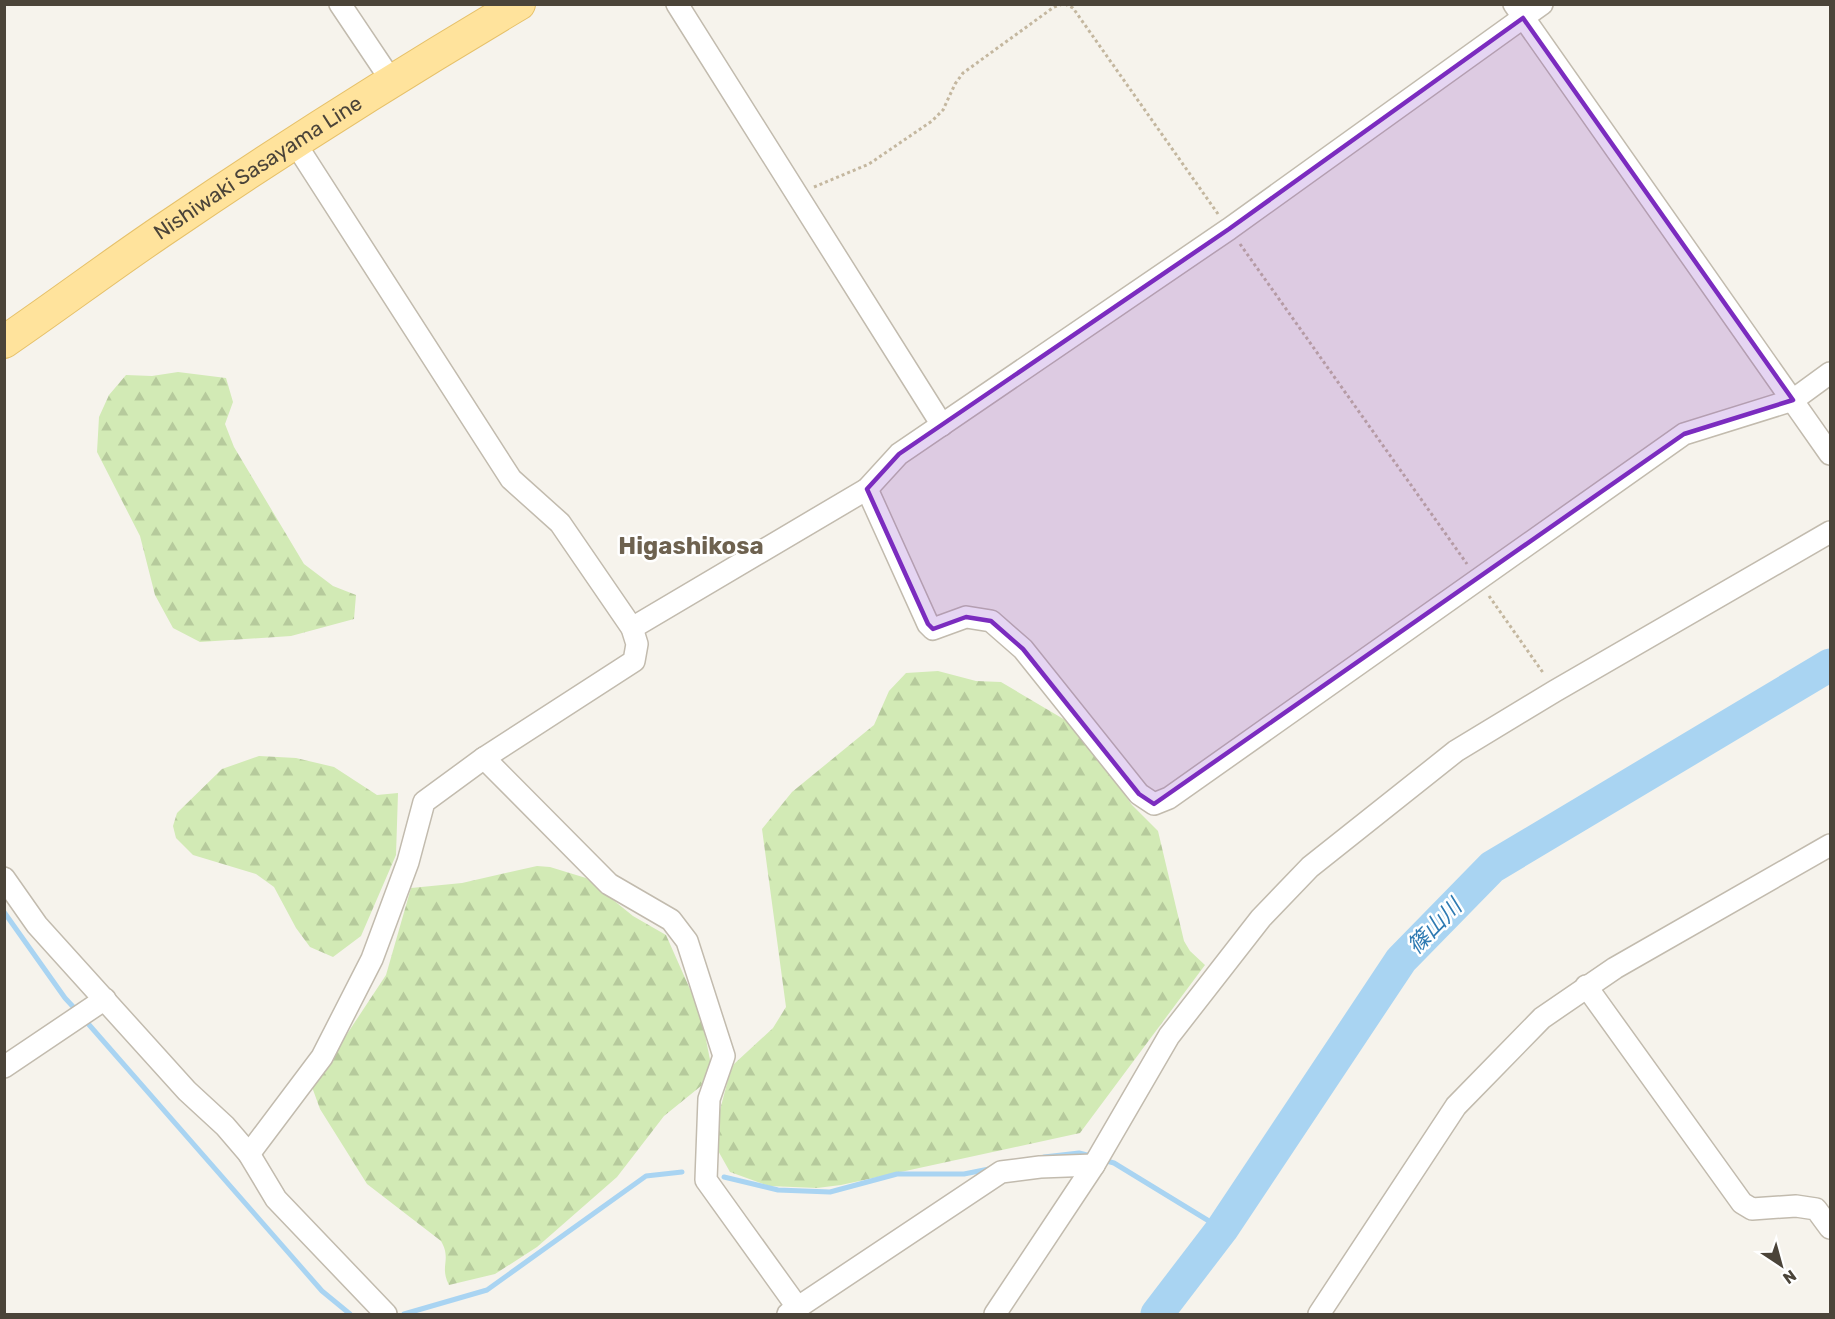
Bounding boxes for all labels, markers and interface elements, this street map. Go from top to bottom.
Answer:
street label: Nishiwaki Sasayama Line [149,90,366,245]
district label: Higashikosa [618,532,764,560]
water label: 篠山川 [1402,892,1468,959]
north arrow [1751,1235,1811,1295]
text: N [1779,1266,1800,1288]

